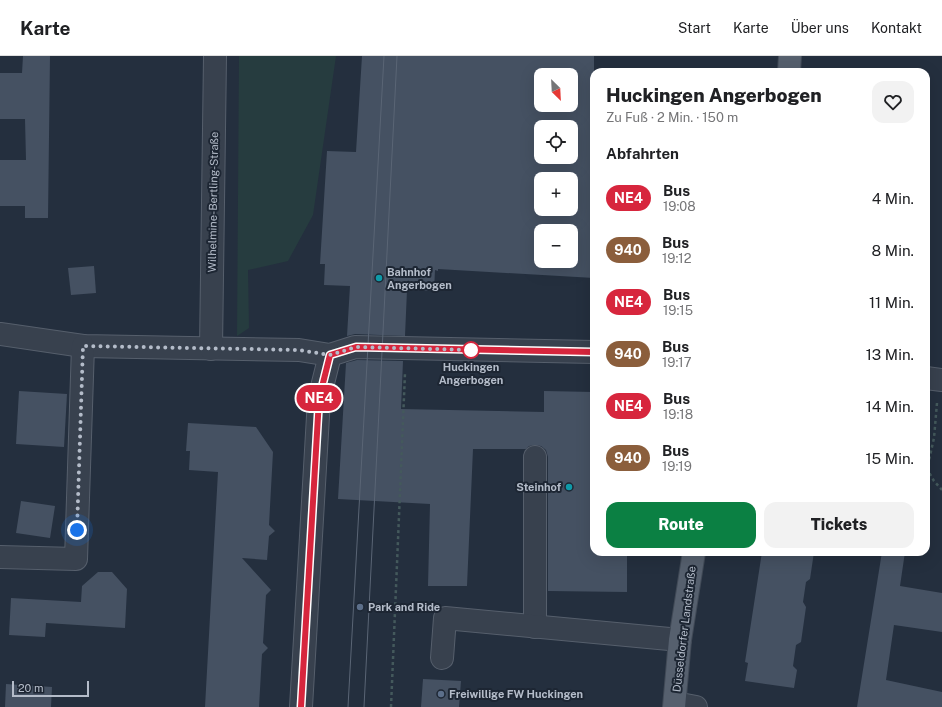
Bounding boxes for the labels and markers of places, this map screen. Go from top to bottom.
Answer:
place label: Bahnhof Angerbogen [387,266,452,291]
marker: Bahnhof Angerbogen [374,273,384,283]
marker: Huckingen Angerbogen [462,341,480,359]
place label: Huckingen Angerbogen [439,361,503,386]
place label: Steinhof [516,481,562,493]
marker: Steinhof [564,482,574,492]
place label: Park and Ride [368,601,440,613]
marker: Park and Ride [355,602,365,612]
place label: Freiwillige FW Huckingen [449,688,583,700]
marker: Freiwillige FW Huckingen [436,689,446,699]

